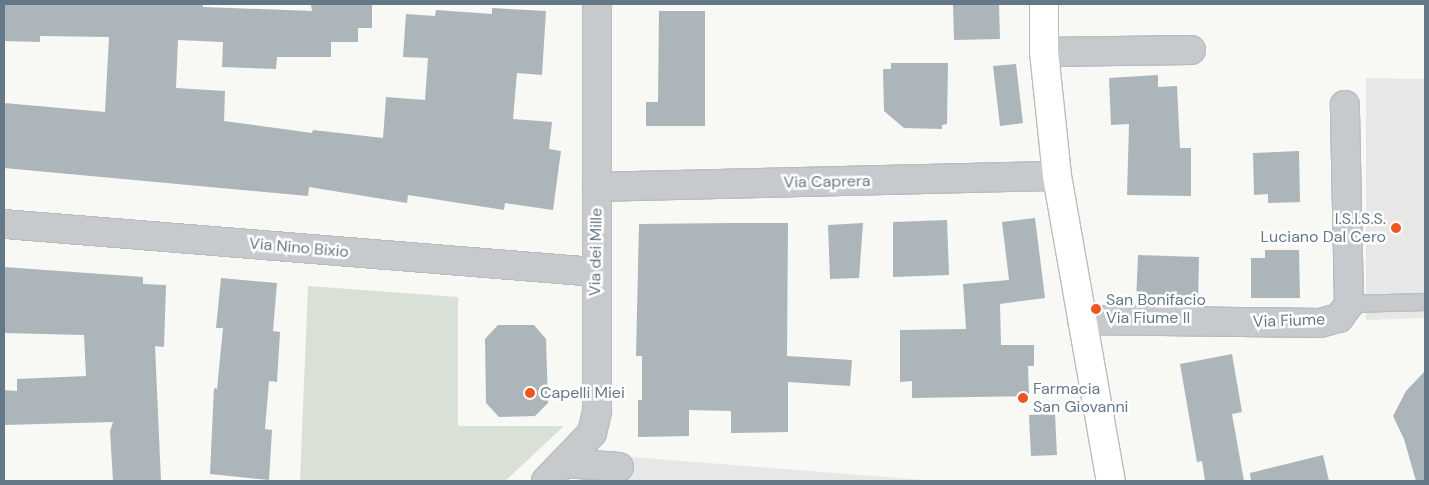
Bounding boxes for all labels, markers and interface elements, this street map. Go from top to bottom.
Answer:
street label: Via Caprera [783,172,871,192]
street label: Via dei Mille [586,208,606,296]
place label: I.S.I.S.S. Luciano Dal Cero [1261,209,1386,247]
marker: I.S.I.S.S. Luciano Dal Cero [1390,222,1402,234]
street label: Via Nino Bixio [248,234,350,262]
place label: San Bonifacio Via Fiume II [1106,290,1206,328]
marker: San Bonifacio Via Fiume II [1090,303,1102,315]
street label: Via Fiume [1252,310,1326,332]
place label: Farmacia San Giovanni [1033,379,1128,417]
place label: Capelli Miei [540,383,625,403]
marker: Capelli Miei [524,387,536,399]
marker: Farmacia San Giovanni [1017,392,1029,404]

